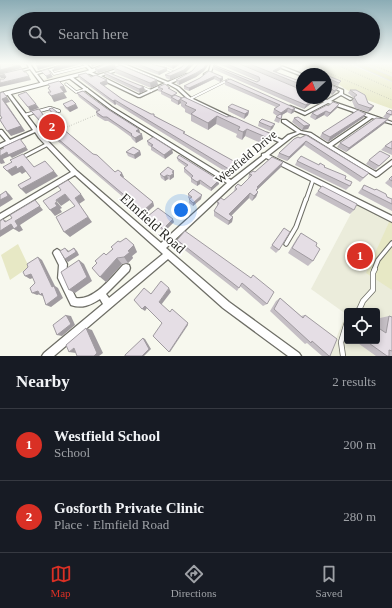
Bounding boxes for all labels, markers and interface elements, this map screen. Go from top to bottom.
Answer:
search box [12,12,380,56]
icon: search [26,23,48,45]
text: Search here [58,26,128,42]
north arrow [296,68,332,104]
pin: 2 [39,112,65,142]
street label: Westfield Drive [212,127,280,187]
street label: Elmfield Road [117,190,188,256]
your location [171,200,191,220]
pin: 1 [347,241,373,271]
map controls [344,308,380,344]
button: locate [344,308,380,344]
text: Nearby [16,372,70,391]
text: 2 results [332,374,376,389]
text: Westfield School [54,428,160,444]
text: 1 [26,437,32,452]
text: 200 m [343,437,376,452]
text: School [54,445,90,460]
text: Gosforth Private Clinic [54,500,204,516]
text: 2 [26,509,32,524]
text: 280 m [343,509,376,524]
text: Place · Elmfield Road [54,517,169,532]
tab: Map [50,563,72,599]
tab: Directions [171,563,216,599]
tab: Saved [316,563,342,599]

